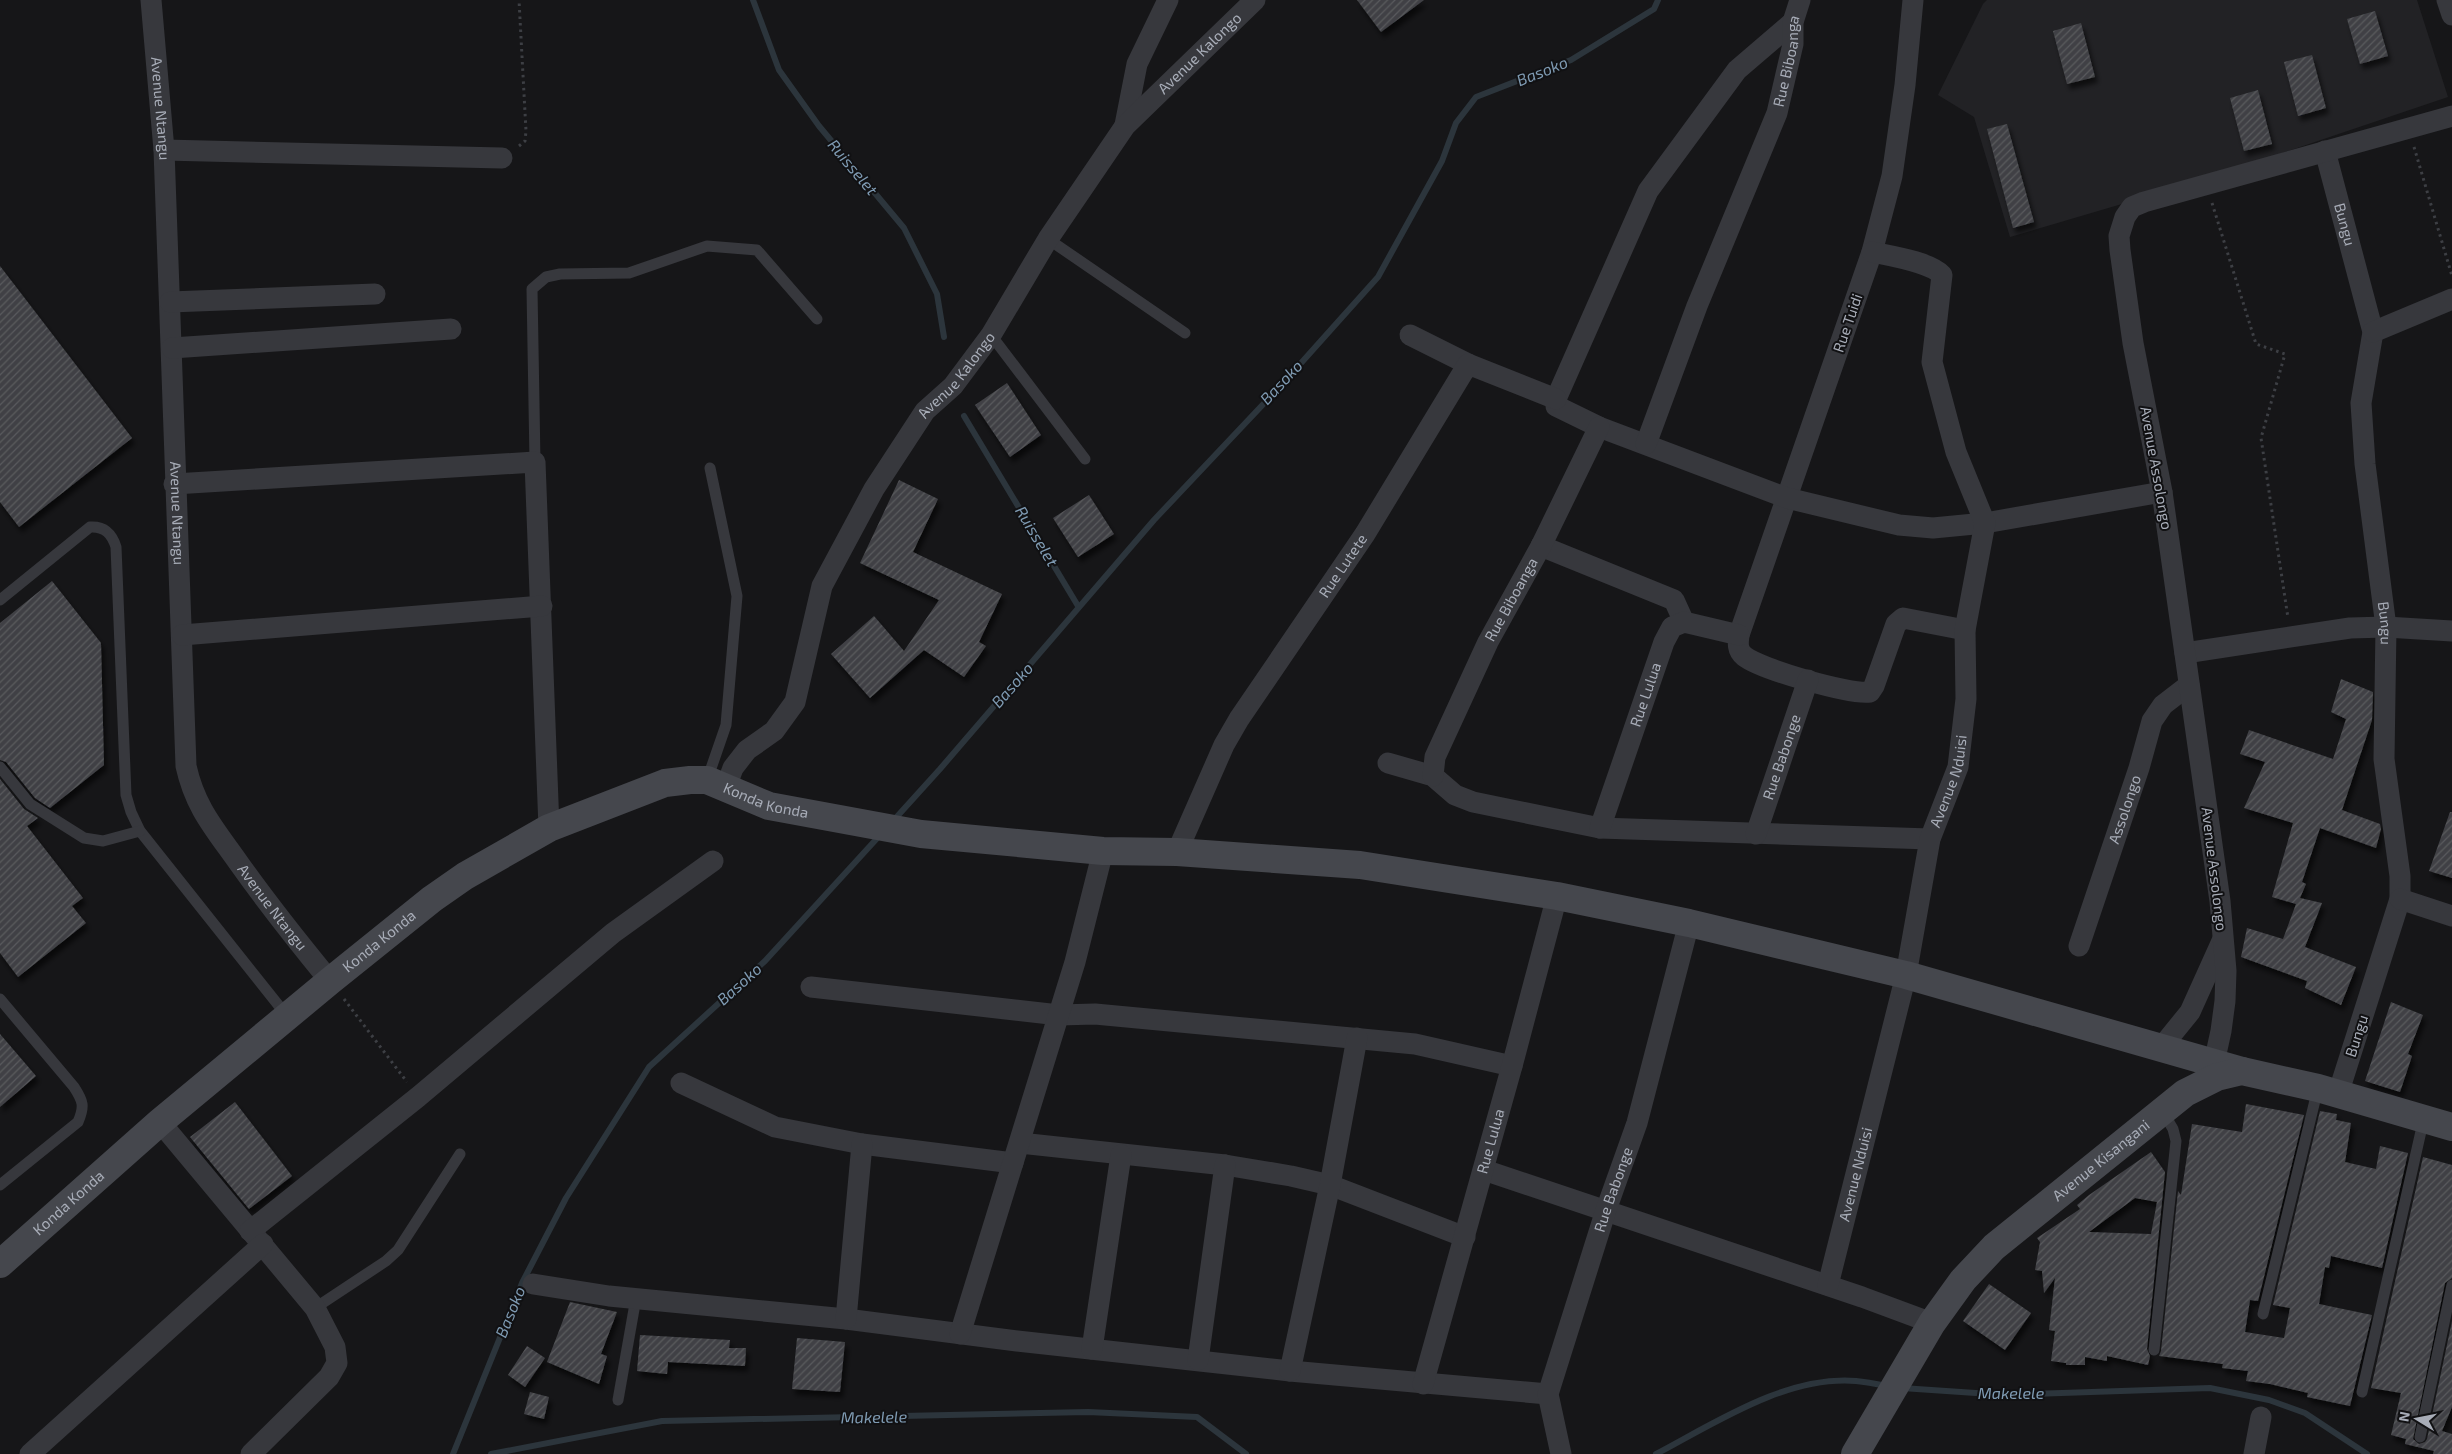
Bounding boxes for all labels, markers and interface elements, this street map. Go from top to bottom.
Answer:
street label: Avenue Kalongo [1154,8,1245,97]
street label: Rue Biboanga [1769,13,1803,108]
water label: Basoko [1513,52,1570,89]
street label: Avenue Ntangu [148,56,174,161]
water label: Ruisselet [825,135,883,199]
street label: Bungu [2331,201,2360,248]
street label: Rue Tuidi [1829,291,1865,354]
street label: Avenue Kalongo [913,328,998,421]
water label: Basoko [1255,356,1306,408]
street label: Avenue Assolongo [2137,405,2177,531]
street label: Avenue Ntangu [167,461,189,565]
water label: Ruisselet [1012,502,1063,570]
street label: Rue Lutete [1314,530,1370,601]
street label: Rue Biboanga [1480,554,1541,644]
street label: Bungu [2375,600,2396,645]
water label: Basoko [987,658,1036,711]
street label: Rue Lulua [1626,660,1664,729]
street label: Rue Babonge [1758,712,1804,802]
street label: Avenue Nduisi [1925,734,1970,830]
street label: Assolongo [2104,772,2144,846]
street label: Konda Konda [721,778,810,821]
street label: Avenue Assolongo [2198,806,2232,932]
street label: Avenue Ntangu [234,860,312,954]
street label: Konda Konda [338,906,419,975]
water label: Basoko [712,959,765,1009]
street label: Bungu [2341,1012,2371,1059]
street label: Rue Lulua [1472,1106,1508,1176]
street label: Avenue Kisangani [2048,1115,2153,1204]
street label: Avenue Nduisi [1834,1125,1875,1223]
street label: Rue Babonge [1590,1144,1636,1234]
street label: Konda Konda [29,1166,107,1238]
water label: Basoko [491,1283,528,1340]
water label: Makelele [1978,1383,2045,1402]
north arrow [2392,1394,2442,1444]
water label: Makelele [841,1406,908,1427]
text: N [2394,1410,2413,1423]

